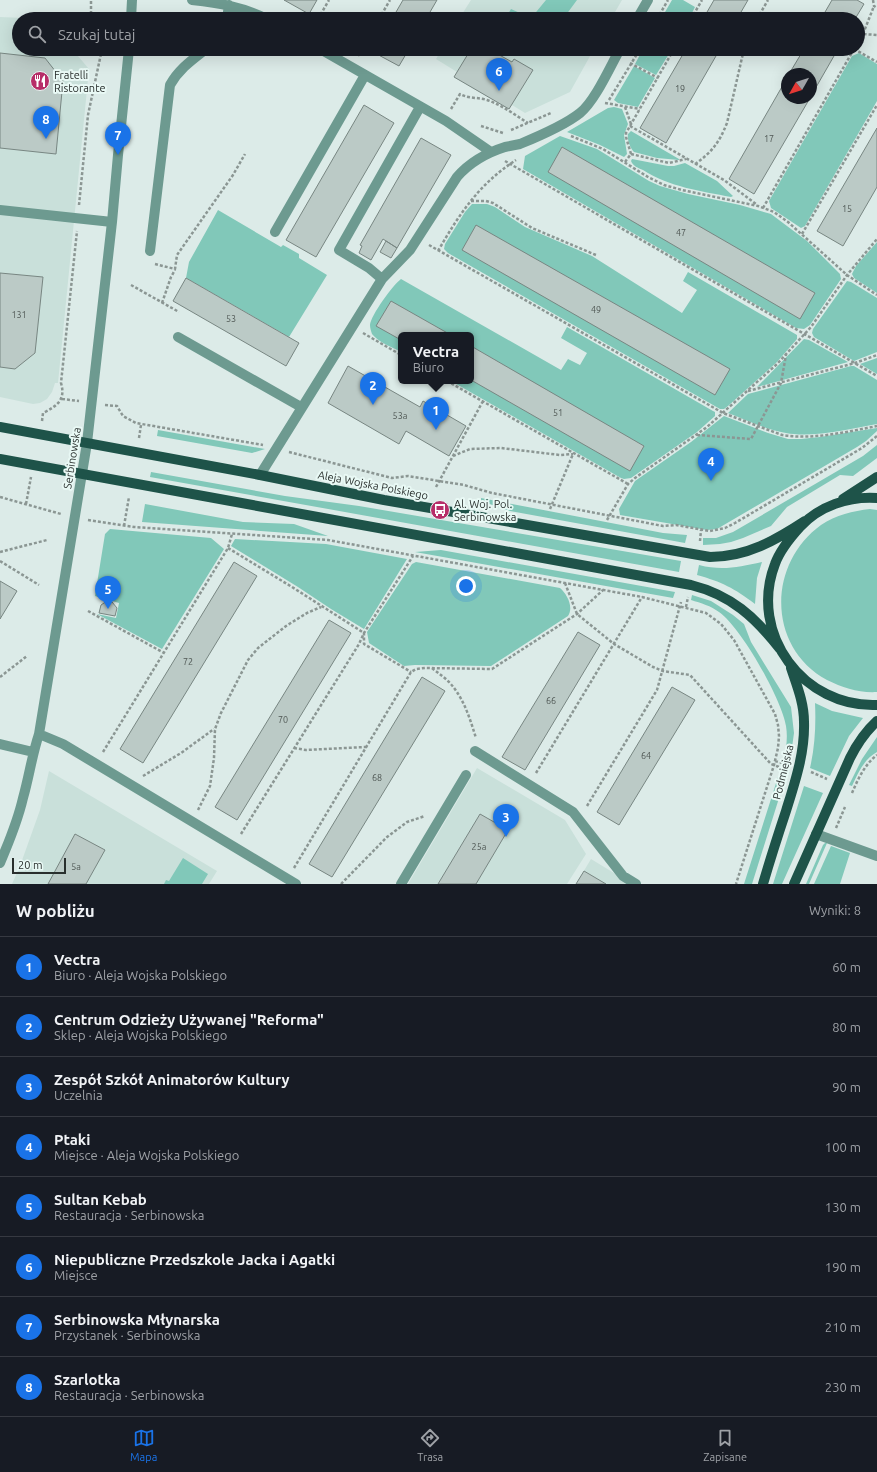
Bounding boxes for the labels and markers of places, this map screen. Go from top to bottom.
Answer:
pin: 6 [486,58,512,91]
place label: Fratelli Ristorante [54,69,106,94]
restaurant icon: Fratelli Ristorante [29,70,51,92]
pin: 8 [33,106,59,139]
pin: 7 [105,122,131,155]
pin: 2 [360,372,386,405]
pin: 1 [423,397,449,430]
pin: 4 [698,448,724,481]
place label: Al. Woj. Pol. Serbinowska [454,498,516,523]
bus stop icon: Al. Woj. Pol. Serbinowska [429,499,451,521]
pin: 5 [95,576,121,609]
pin: 3 [493,804,519,837]

